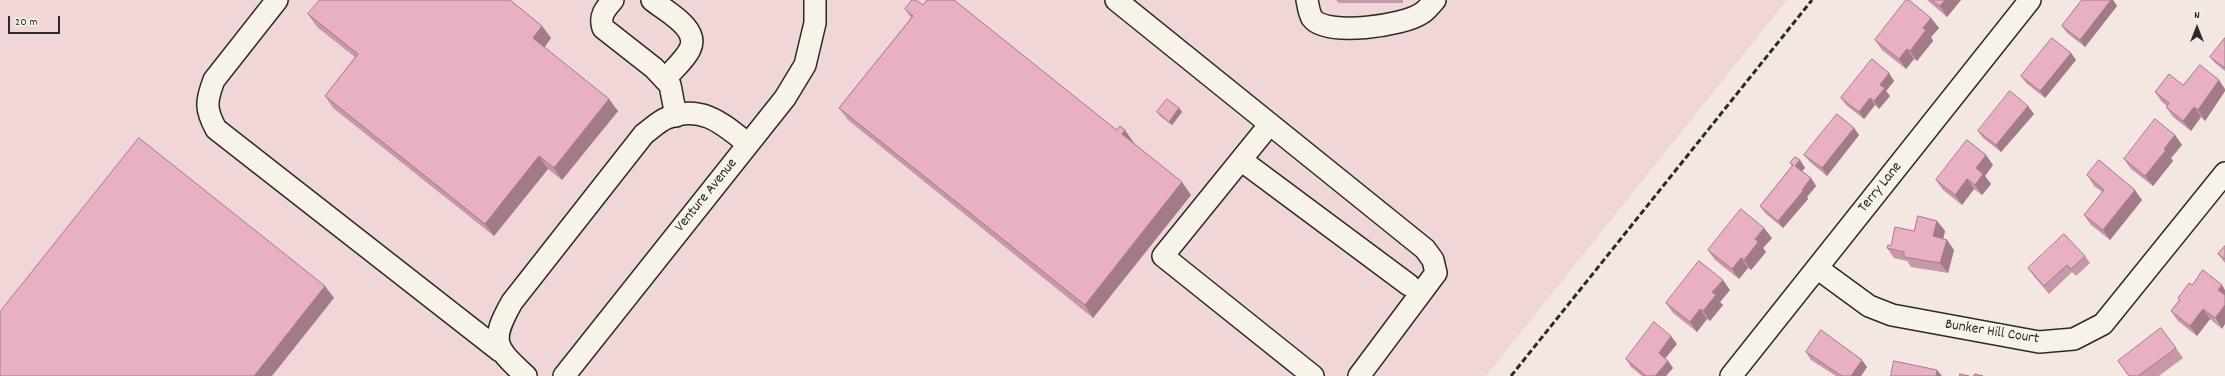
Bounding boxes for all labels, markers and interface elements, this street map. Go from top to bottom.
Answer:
scale bar [10,8,62,34]
north arrow [2177,8,2217,48]
text: N [2194,8,2200,24]
text: 20 m [15,14,38,31]
street label: Venture Avenue [672,156,742,236]
street label: Terry Lane [1855,159,1907,217]
street label: Bunker Hill Court [1944,317,2040,349]

